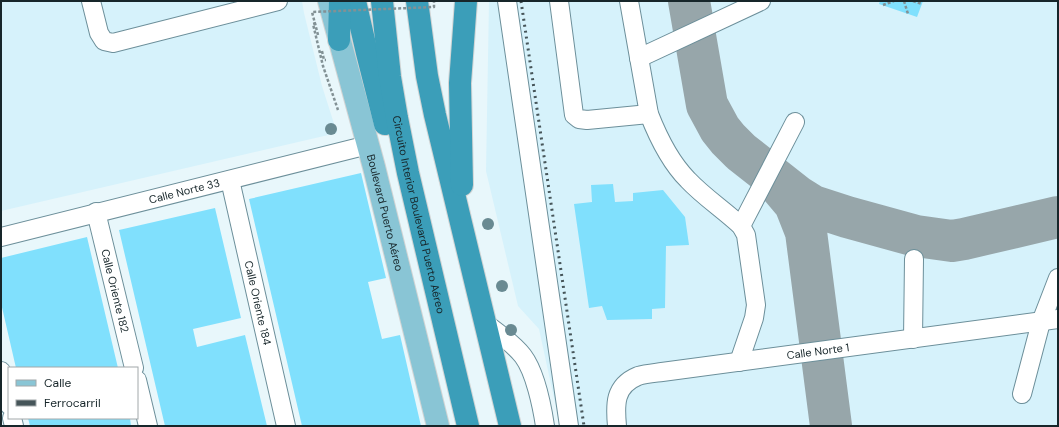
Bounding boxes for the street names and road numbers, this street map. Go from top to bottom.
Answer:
street label: Circuito Interior Boulevard Puerto Aéreo [390,114,448,315]
street label: Boulevard Puerto Aéreo [364,153,406,272]
street label: Calle Norte 33 [147,175,221,207]
street label: Calle Oriente 182 [98,248,132,334]
street label: Calle Oriente 184 [242,259,274,347]
street label: Calle Norte 1 [786,340,850,362]

